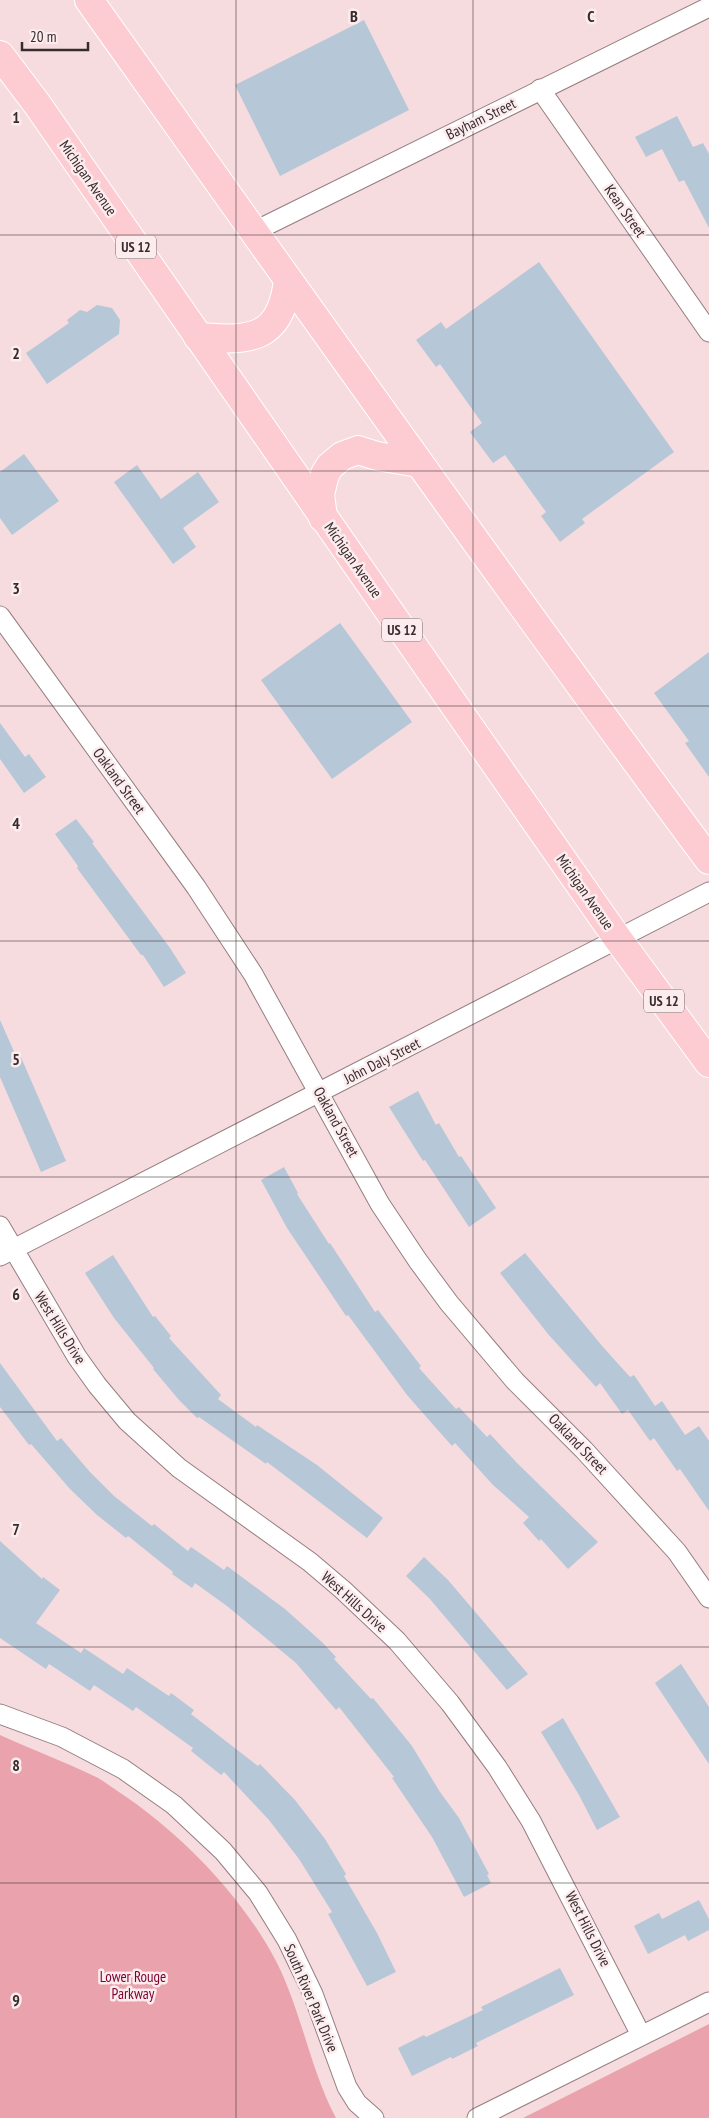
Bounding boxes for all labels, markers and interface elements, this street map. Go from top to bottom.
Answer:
text: B [350,6,358,26]
text: C [587,6,595,26]
scale bar [22,20,89,52]
text: 20 m [30,27,56,46]
street label: Bayham Street [443,94,519,144]
text: 1 [12,107,20,127]
street label: Michigan Avenue [55,136,121,219]
street label: Kean Street [600,181,650,241]
road number: US 12 [116,236,156,258]
text: 2 [12,343,20,363]
street label: Michigan Avenue [320,518,386,601]
text: 3 [12,578,20,598]
road number: US 12 [382,618,422,642]
street label: Oakland Street [89,744,150,817]
text: 4 [12,813,20,833]
street label: Michigan Avenue [552,850,618,933]
road number: US 12 [644,989,684,1012]
street label: John Daly Street [339,1033,423,1088]
text: 5 [12,1049,20,1069]
street label: Oakland Street [309,1084,363,1160]
text: 6 [12,1284,20,1304]
street label: West Hills Drive [31,1288,90,1367]
street label: Oakland Street [545,1409,612,1478]
text: 7 [12,1519,20,1539]
street label: West Hills Drive [318,1567,391,1636]
text: 8 [12,1755,20,1775]
street label: West Hills Drive [561,1888,616,1970]
street label: South River Park Drive [280,1941,343,2055]
park label: Lower Rouge Parkway [100,1967,166,2003]
text: 9 [12,1990,20,2010]

